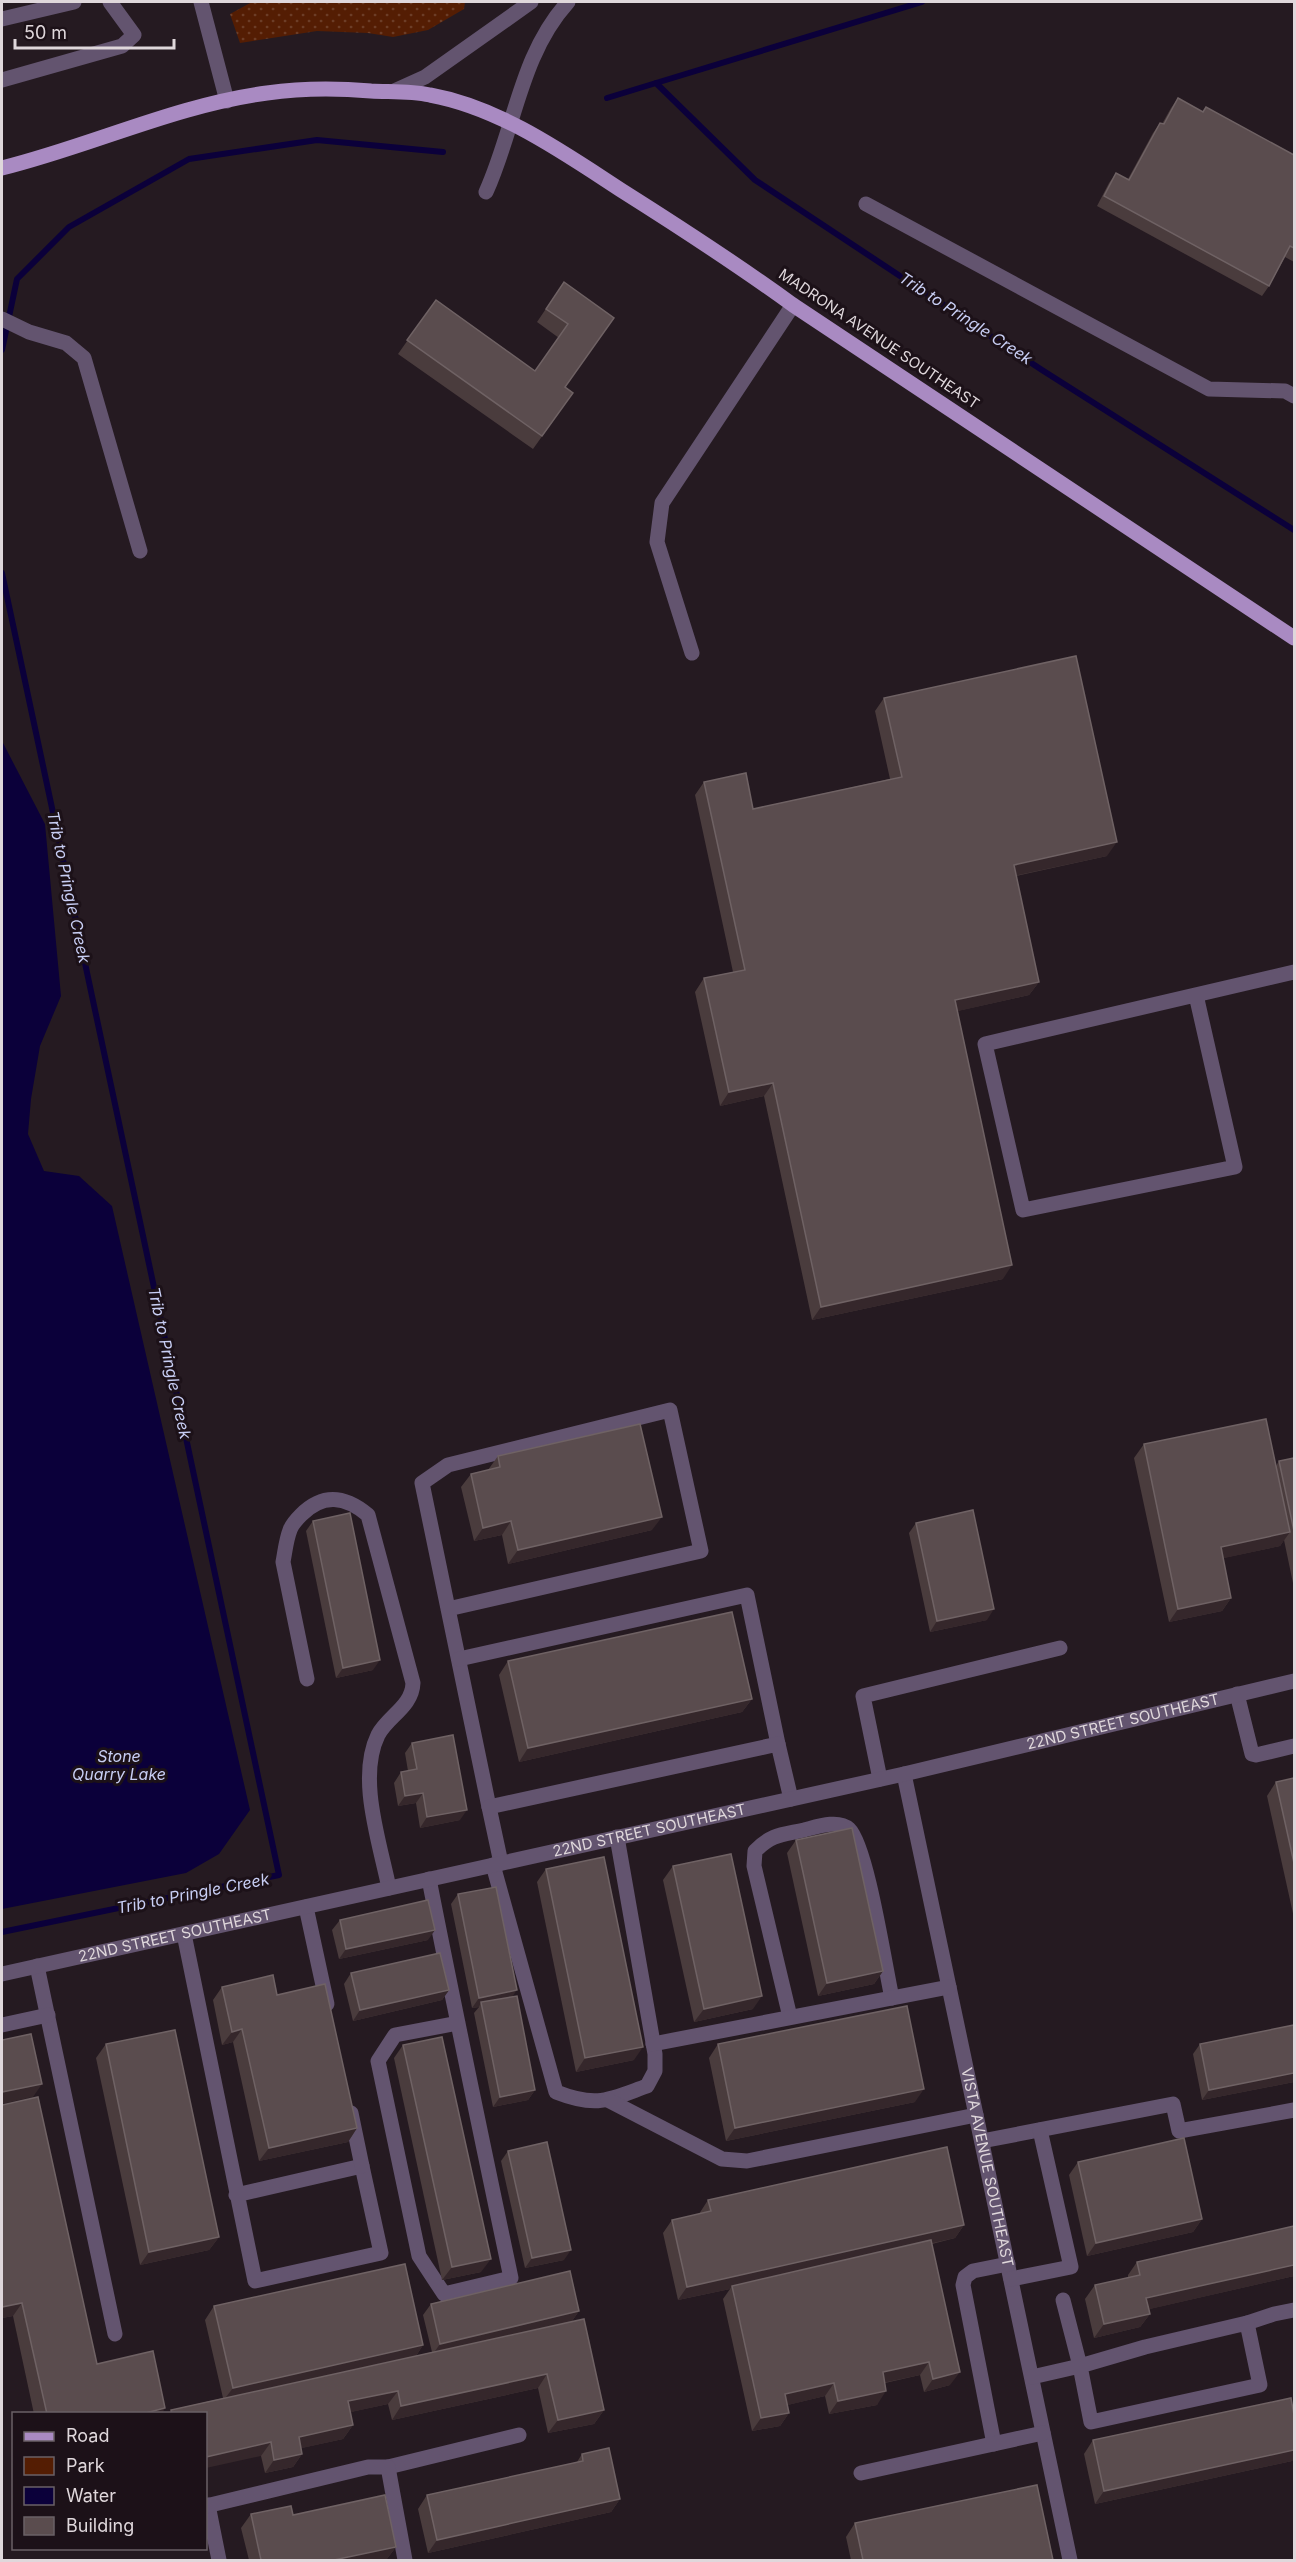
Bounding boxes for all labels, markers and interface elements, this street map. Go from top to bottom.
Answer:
scale bar [15,12,174,50]
text: 50 m [24,22,67,43]
street label: MADRONA AVENUE SOUTHEAST [775,264,983,413]
water label: Trib to Pringle Creek [896,267,1037,369]
water label: Trib to Pringle Creek [43,809,95,965]
water label: Trib to Pringle Creek [144,1285,196,1441]
street label: 22ND STREET SOUTHEAST [1025,1689,1221,1753]
water label: Stone Quarry Lake [72,1746,166,1784]
street label: 22ND STREET SOUTHEAST [551,1799,748,1861]
water label: Trib to Pringle Creek [115,1868,271,1918]
street label: 22ND STREET SOUTHEAST [76,1905,273,1966]
street label: VISTA AVENUE SOUTHEAST [957,2066,1018,2269]
legend [12,2412,207,2550]
text: Road [66,2425,109,2446]
text: Park [66,2455,105,2476]
text: Water [66,2485,116,2506]
text: Building [66,2515,134,2536]

